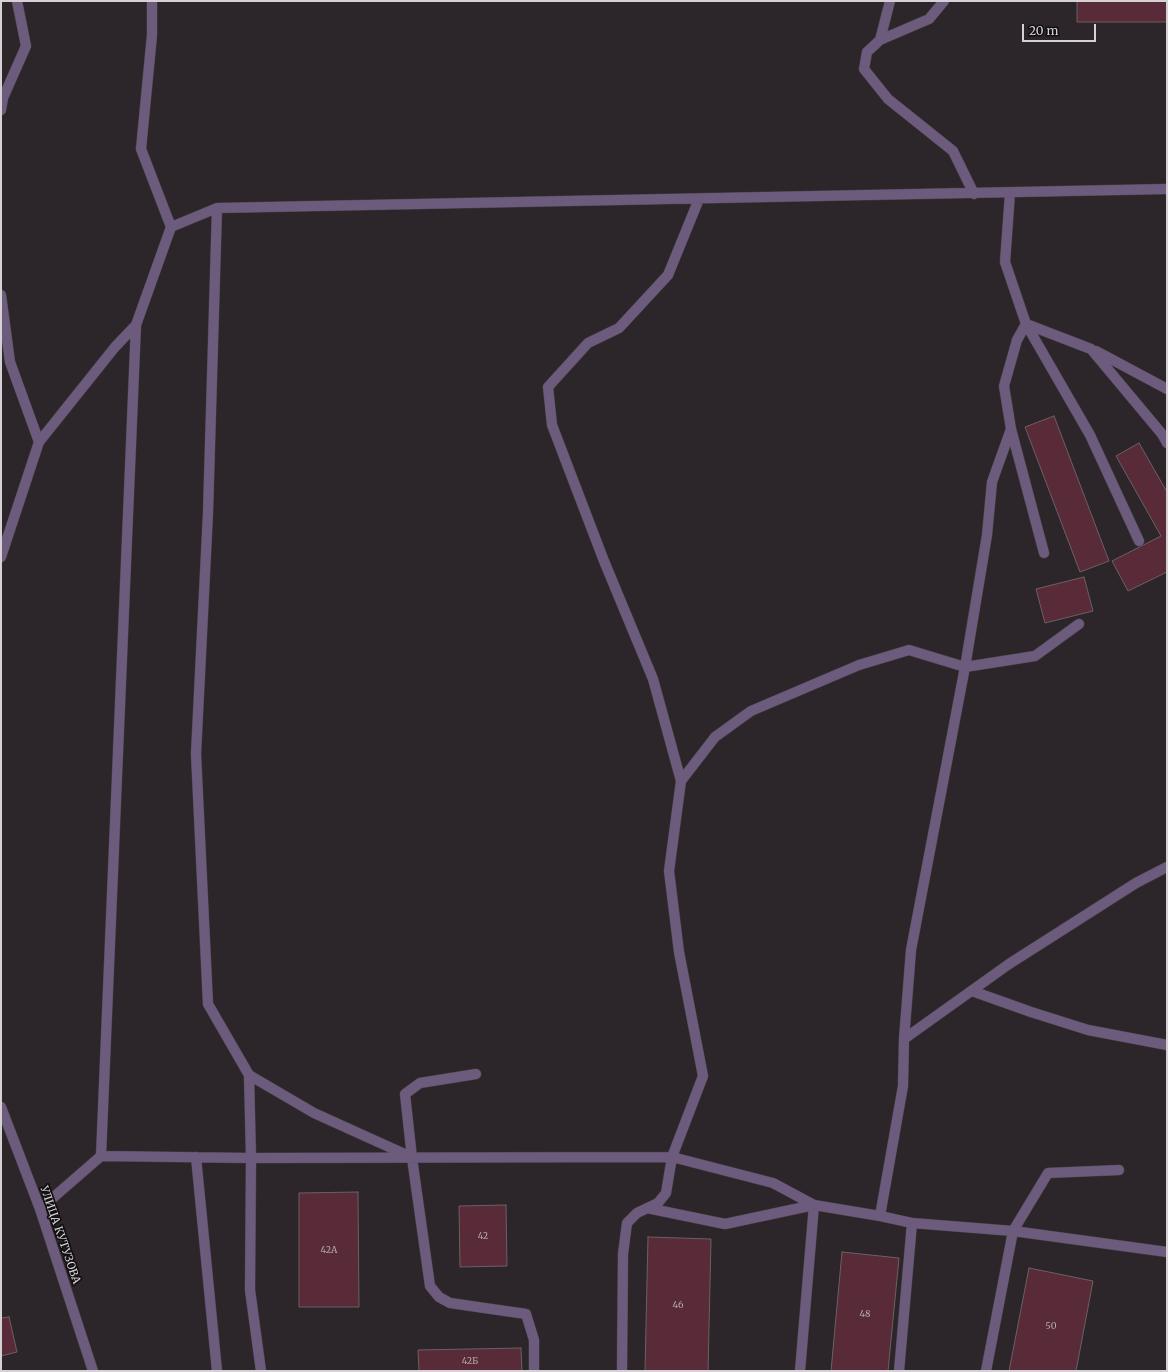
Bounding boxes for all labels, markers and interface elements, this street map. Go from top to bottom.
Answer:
scale bar [1024,16,1098,42]
text: 20 m [1029,23,1058,38]
street label: УЛИЦА КУТУЗОВА [37,1184,83,1286]
house number: 42 [478,1231,488,1241]
house number: 42А [321,1245,337,1255]
house number: 46 [673,1300,683,1310]
house number: 48 [860,1309,870,1319]
house number: 50 [1046,1321,1056,1331]
house number: 42Б [462,1356,478,1366]

